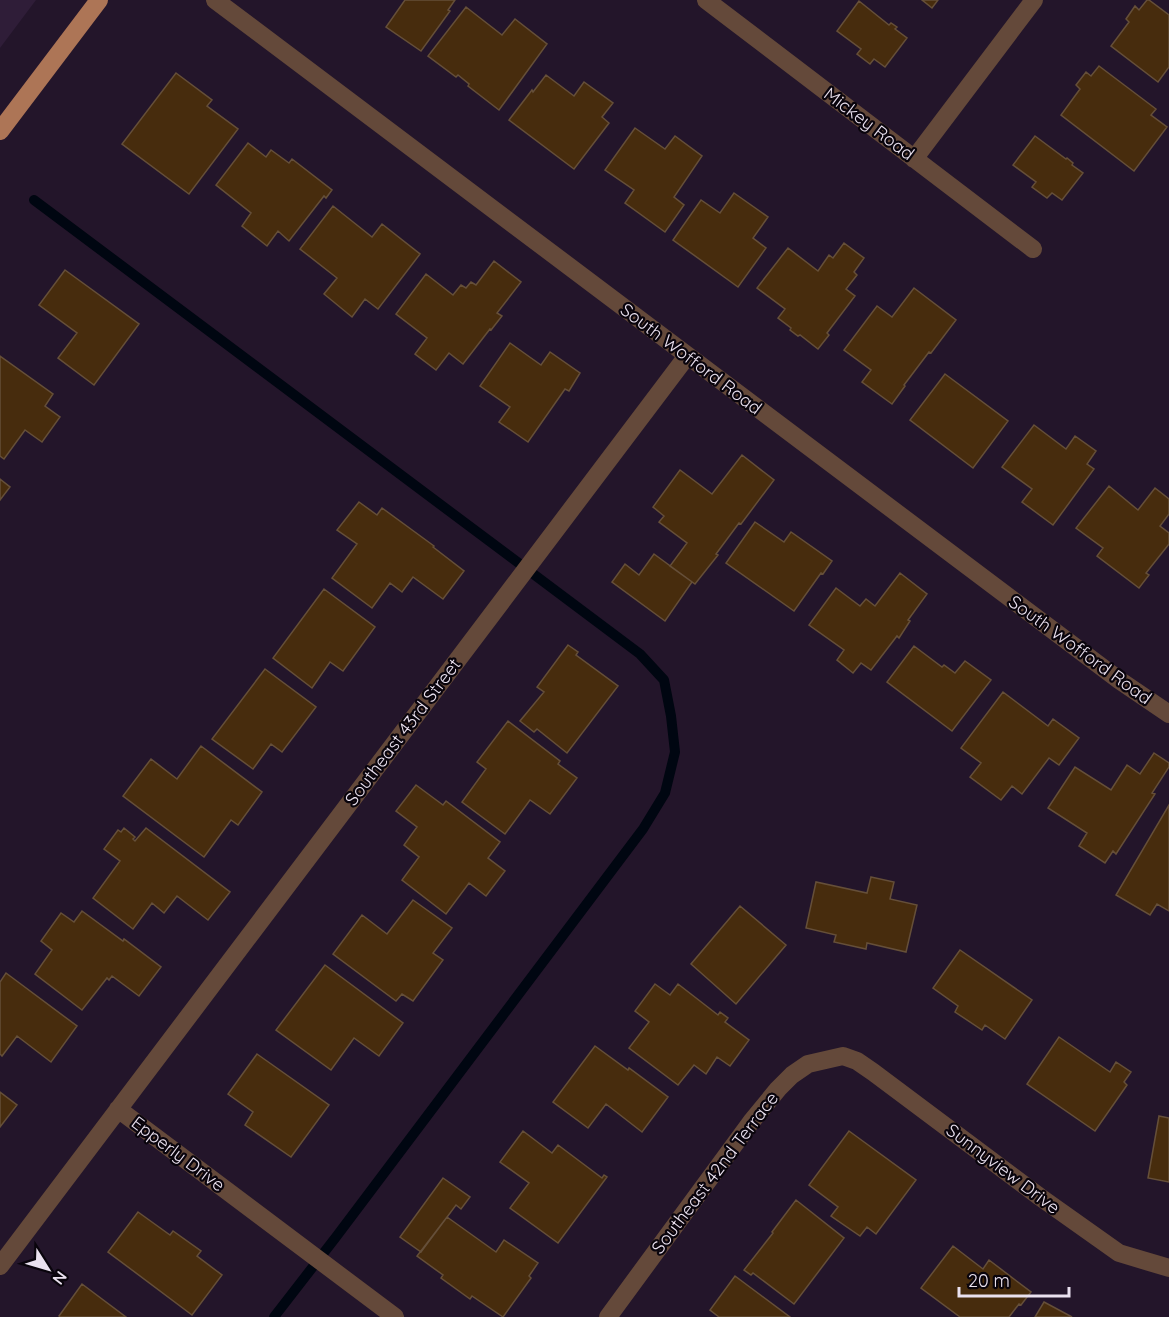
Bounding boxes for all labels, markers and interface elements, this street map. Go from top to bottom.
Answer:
street label: Mickey Road [820,82,919,165]
street label: South Wofford Road [616,298,767,419]
street label: South Wofford Road [1004,590,1156,709]
street label: Southeast 43rd Street [340,653,466,810]
street label: Southeast 42nd Terrace [646,1087,783,1258]
street label: Epperly Drive [127,1111,230,1196]
street label: Sunnyview Drive [942,1118,1065,1219]
north arrow [18,1239,78,1299]
scale bar [959,1260,1068,1298]
text: N [48,1267,72,1289]
text: 20 m [968,1269,1010,1292]

